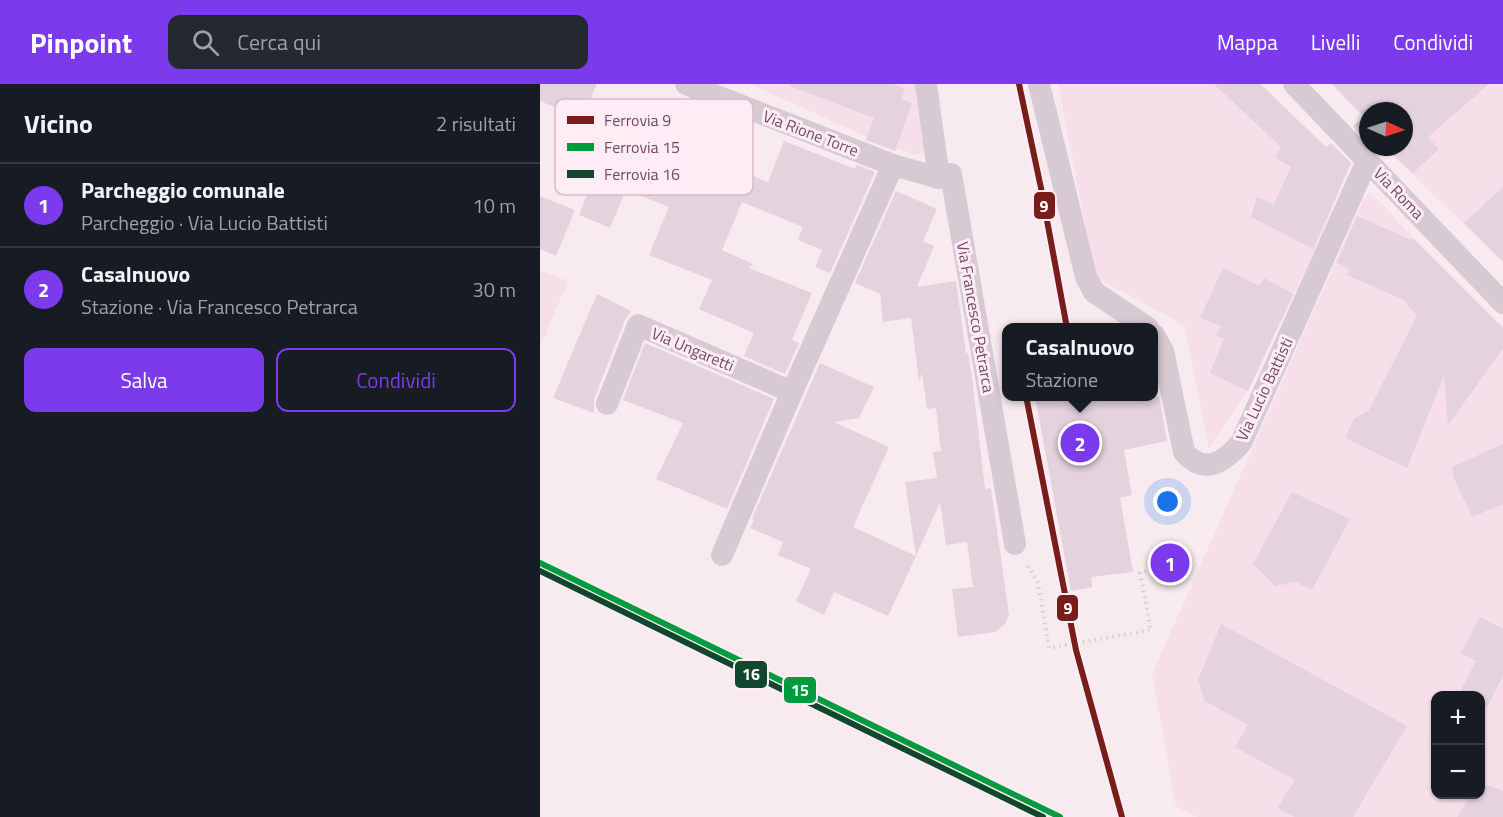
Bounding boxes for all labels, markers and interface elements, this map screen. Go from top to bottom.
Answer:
search box [168,15,588,69]
text: Pinpoint [30,21,132,64]
text: Cerca qui [237,25,321,59]
icon: search [189,26,222,59]
text: Mappa [1217,26,1278,58]
text: Livelli [1311,26,1360,58]
text: Condividi [1393,26,1473,58]
legend [555,99,753,195]
north arrow [1359,102,1413,156]
text: Vicino [24,104,93,143]
street label: Via Rione Torre [760,104,862,162]
text: 2 risultati [436,108,516,139]
text: Ferrovia 9 [604,108,671,132]
text: Ferrovia 15 [604,135,680,159]
text: Ferrovia 16 [604,162,680,186]
street label: Via Roma [1368,162,1430,224]
text: Parcheggio comunale [81,173,285,207]
text: 1 [38,190,49,221]
text: 10 m [472,190,516,221]
line badge: 9 [1033,191,1056,220]
text: 9 [1040,194,1049,218]
text: Parcheggio · Via Lucio Battisti [81,207,328,238]
street label: Via Francesco Petrarca [951,240,1001,394]
text: Casalnuovo [81,257,190,291]
text: 2 [38,274,49,305]
text: 30 m [472,274,516,305]
text: Stazione · Via Francesco Petrarca [81,291,358,322]
street label: Via Ungaretti [648,321,738,377]
popup [1002,323,1158,401]
text: Casalnuovo [1025,330,1135,364]
street label: Via Lucio Battisti [1229,333,1299,445]
button: Salva [24,348,264,412]
button: Condividi [276,348,516,412]
text: Stazione [1025,364,1098,395]
pin: 2 [1060,420,1100,466]
your location [1153,487,1182,516]
pin: 1 [1150,540,1190,586]
line badge: 9 [1056,594,1079,622]
text: 9 [1064,596,1073,620]
line badge: 16 [734,660,768,689]
text: 16 [742,662,760,686]
line badge: 15 [783,676,817,704]
text: 15 [791,678,809,702]
map controls [1431,691,1485,799]
button: + [1431,691,1485,745]
button: − [1431,745,1485,799]

